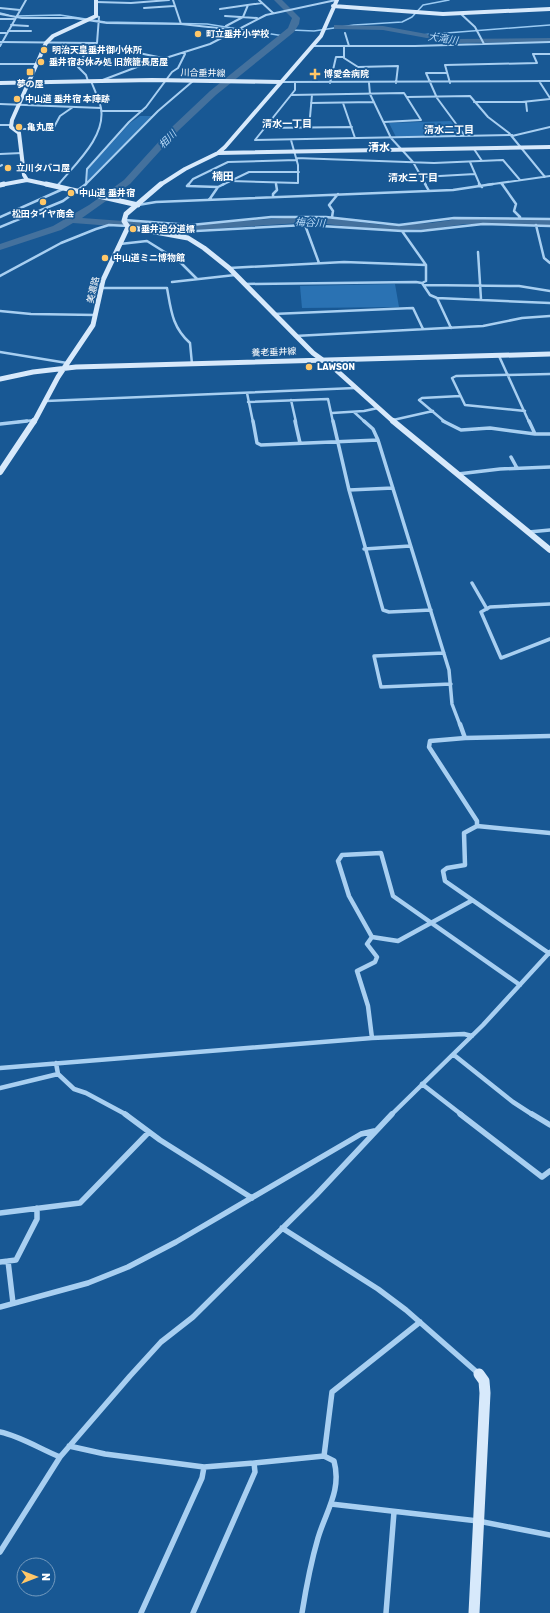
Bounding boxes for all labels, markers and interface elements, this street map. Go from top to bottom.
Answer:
place label: 町立垂井小学校 [206,28,270,39]
marker: 町立垂井小学校 [193,29,203,39]
water label: 大滝川 [427,31,460,47]
place label: 明治天皇垂井御小休所 [52,44,142,55]
marker: 明治天皇垂井御小休所 [39,45,49,55]
place label: 垂井宿お休み処 旧旅籠長居屋 [49,56,168,67]
marker: 垂井宿お休み処 旧旅籠長居屋 [36,57,46,67]
marker: 夢の屋 [25,67,35,77]
street label: 川合垂井線 [180,68,227,78]
marker: 博愛会病院 [309,68,321,80]
place label: 博愛会病院 [324,68,369,79]
place label: 夢の屋 [16,79,44,89]
place label: 中山道 垂井宿 本陣跡 [25,93,110,104]
marker: 中山道 垂井宿 本陣跡 [12,94,22,104]
district label: 清水一丁目 [262,118,312,130]
marker: 亀丸屋 [14,122,24,132]
place label: 亀丸屋 [27,122,54,132]
district label: 清水二丁目 [424,124,474,136]
water label: 相川 [156,128,180,151]
district label: 清水 [368,141,390,154]
marker: 立川タバコ屋 [3,163,13,173]
place label: 立川タバコ屋 [16,163,70,173]
district label: 楠田 [212,170,234,183]
district label: 清水三丁目 [388,172,438,184]
place label: 中山道 垂井宿 [79,187,135,198]
marker: 中山道 垂井宿 [66,188,76,198]
marker: 松田タイヤ商会 [38,197,48,207]
place label: 松田タイヤ商会 [12,209,74,219]
water label: 梅谷川 [295,216,326,230]
place label: 垂井追分道標 [141,223,195,234]
marker: 垂井追分道標 [128,224,138,234]
place label: 中山道ミニ博物館 [113,252,185,263]
marker: 中山道ミニ博物館 [100,253,110,263]
street label: 美濃路 [85,276,101,304]
street label: 養老垂井線 [251,346,298,358]
marker: LAWSON [304,362,314,372]
place label: LAWSON [317,362,355,372]
north arrow [16,1557,56,1597]
text: N [39,1573,52,1581]

